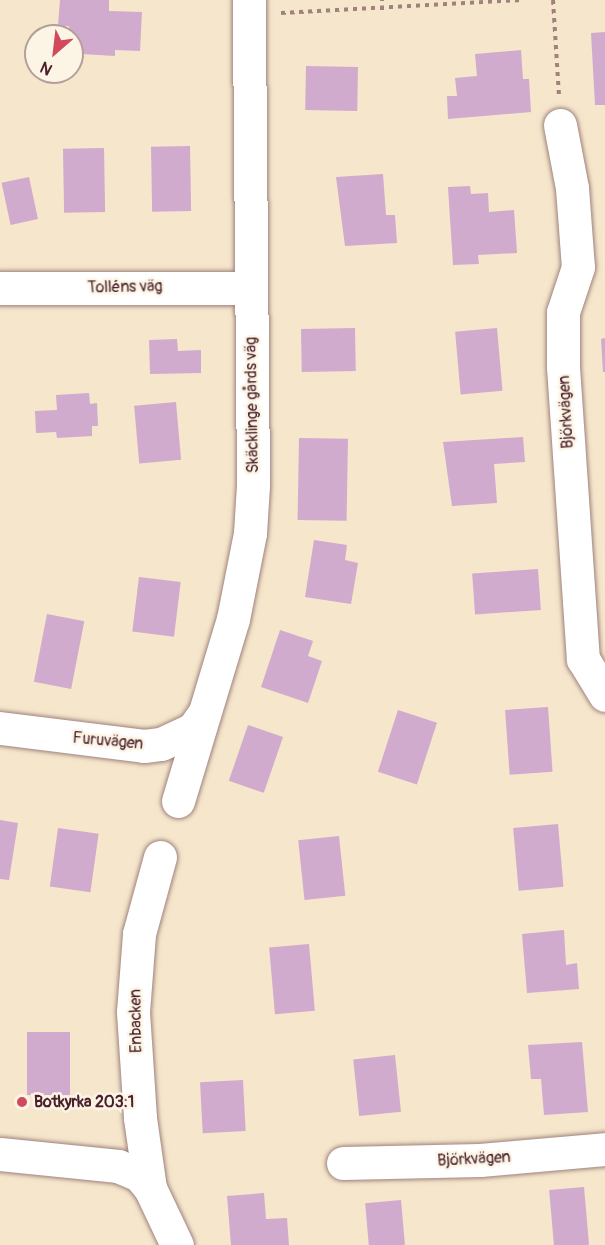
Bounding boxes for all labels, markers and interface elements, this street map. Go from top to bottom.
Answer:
north arrow [24,24,84,84]
text: N [37,57,56,80]
street label: Tolléns väg [87,277,163,297]
street label: Skäcklinge gårds väg [241,337,263,473]
street label: Björkvägen [554,375,578,449]
street label: Furuvägen [72,728,144,754]
street label: Enbacken [126,989,146,1053]
place label: Botkyrka 203:1 [34,1092,134,1112]
marker: Botkyrka 203:1 [15,1095,29,1109]
street label: Björkvägen [437,1147,511,1171]

